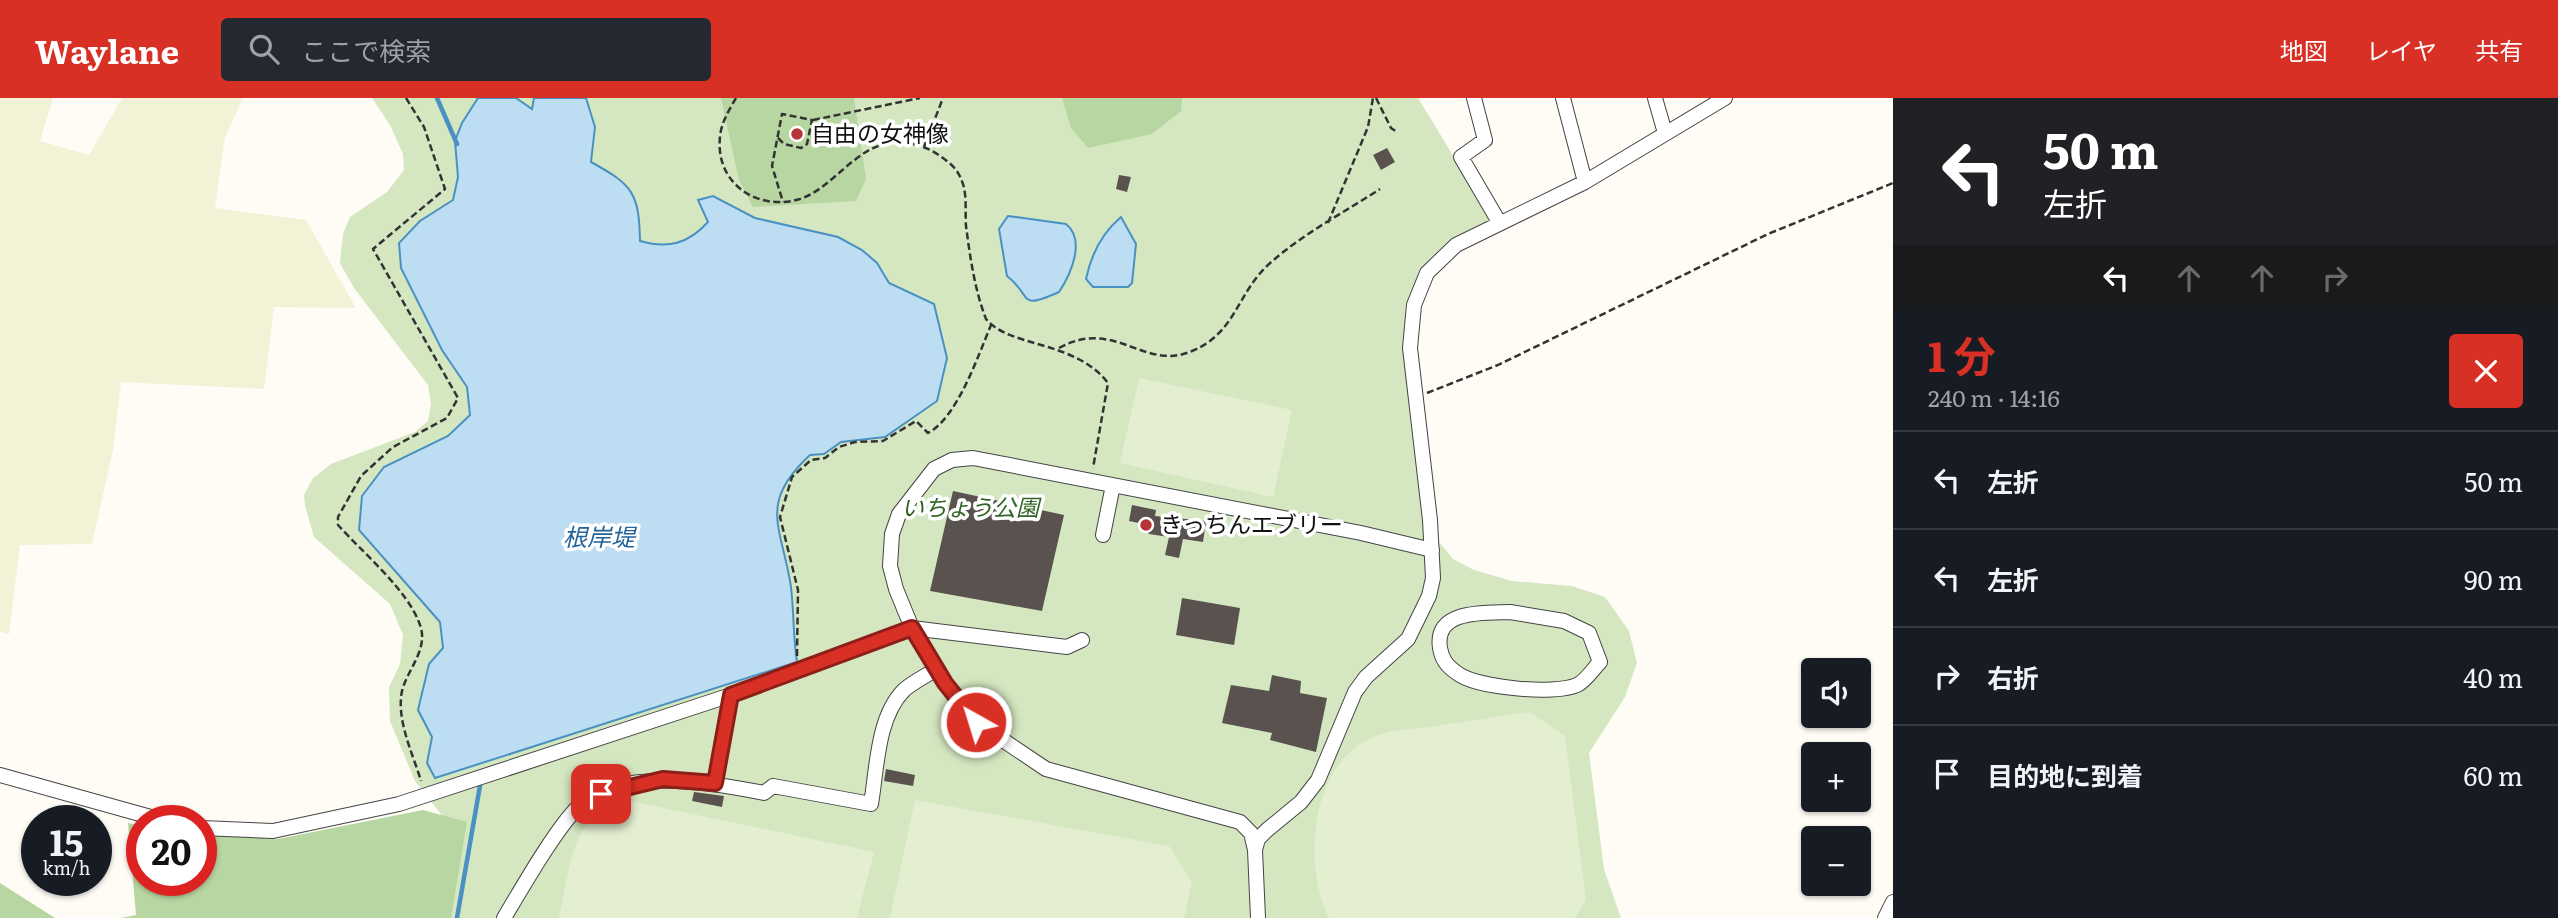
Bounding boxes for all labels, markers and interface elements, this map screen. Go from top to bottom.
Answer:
search box [221,18,711,81]
text: Waylane [35,25,179,74]
icon: search [245,30,283,68]
text: ここで検索 [301,30,431,69]
text: 地図 [2280,32,2328,67]
text: レイヤ [2366,32,2437,67]
text: 共有 [2475,32,2523,67]
text: 50 m [2043,111,2159,184]
place label: 自由の女神像 [811,115,949,149]
marker: 自由の女神像 [789,126,805,142]
icon: left [1928,126,2019,217]
text: 左折 [2043,178,2107,226]
icon: left [2097,259,2135,297]
icon: ahead [2170,259,2208,297]
icon: ahead [2243,259,2281,297]
icon: right [2316,259,2354,297]
text: 1 分 [1928,323,1996,385]
button: close [2449,334,2523,408]
text: 240 m · 14:16 [1928,380,2060,414]
icon: left [1928,461,1966,499]
text: 左折 [1987,461,2039,500]
text: 50 m [2464,461,2523,500]
park label: いちょう公園 [901,489,1042,523]
place label: きっちんエブリー [1160,506,1343,540]
marker: きっちんエブリー [1138,517,1154,533]
water label: 根岸堤 [563,518,638,553]
icon: left [1928,559,1966,597]
text: 左折 [1987,559,2039,598]
text: 90 m [2464,559,2523,598]
icon: right [1928,657,1966,695]
text: 右折 [1987,657,2039,696]
text: 40 m [2463,657,2523,696]
map controls [1801,658,1871,896]
button: sound [1801,658,1871,728]
position arrow [939,685,1013,759]
button: + [1801,742,1871,812]
icon: arrive [1928,755,1966,793]
text: 目的地に到着 [1987,755,2143,794]
text: 60 m [2464,755,2523,794]
pin [571,764,631,824]
icon: arrive [582,775,620,813]
speed limit sign: 20 [126,805,217,896]
text: 15 [50,815,83,867]
button: − [1801,826,1871,896]
text: km/h [43,854,90,881]

